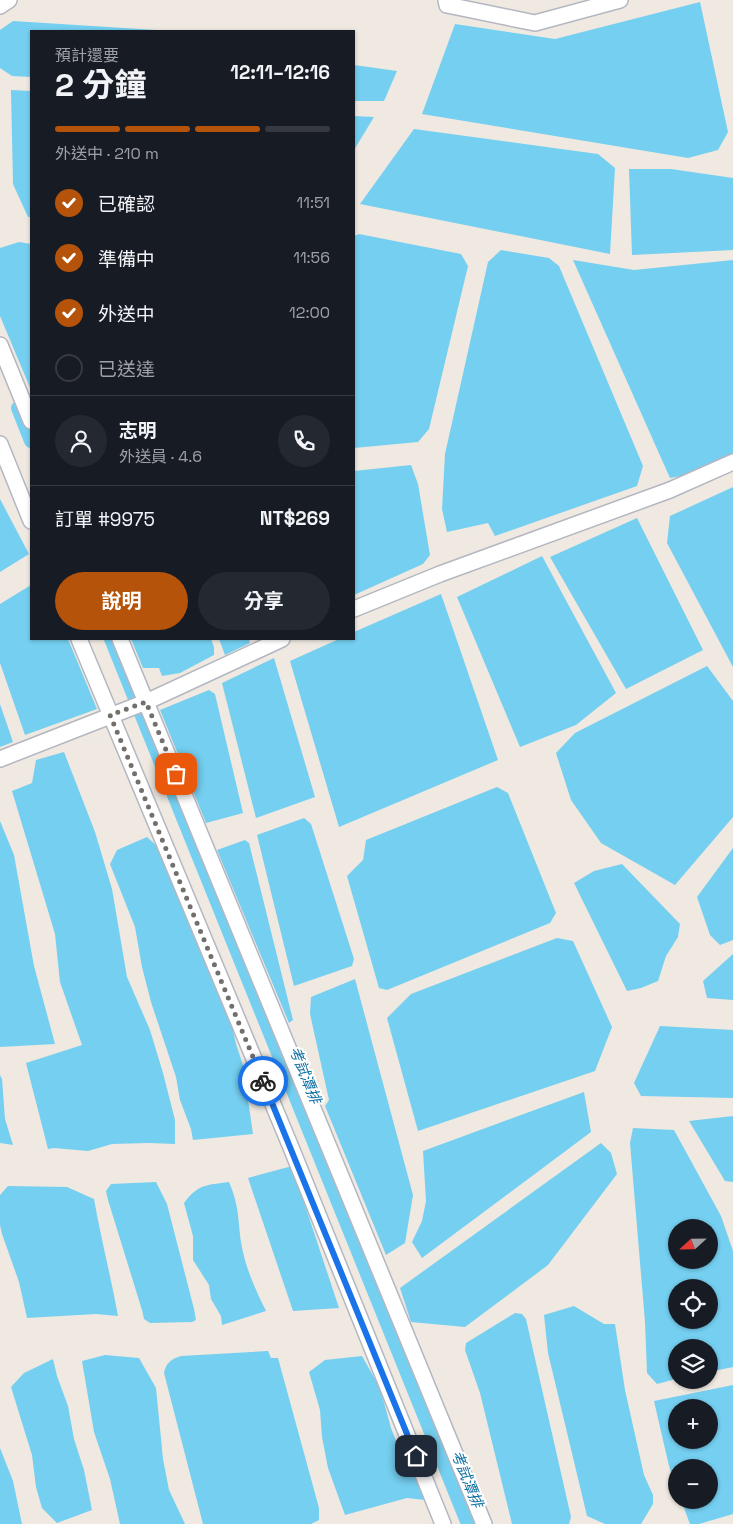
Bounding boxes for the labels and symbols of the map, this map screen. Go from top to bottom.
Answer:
pin [155,753,197,795]
water label: 考試潭排 [285,1043,326,1108]
courier [238,1056,288,1106]
north arrow [668,1219,718,1269]
pin [395,1435,437,1477]
water label: 考試潭排 [447,1447,488,1512]

